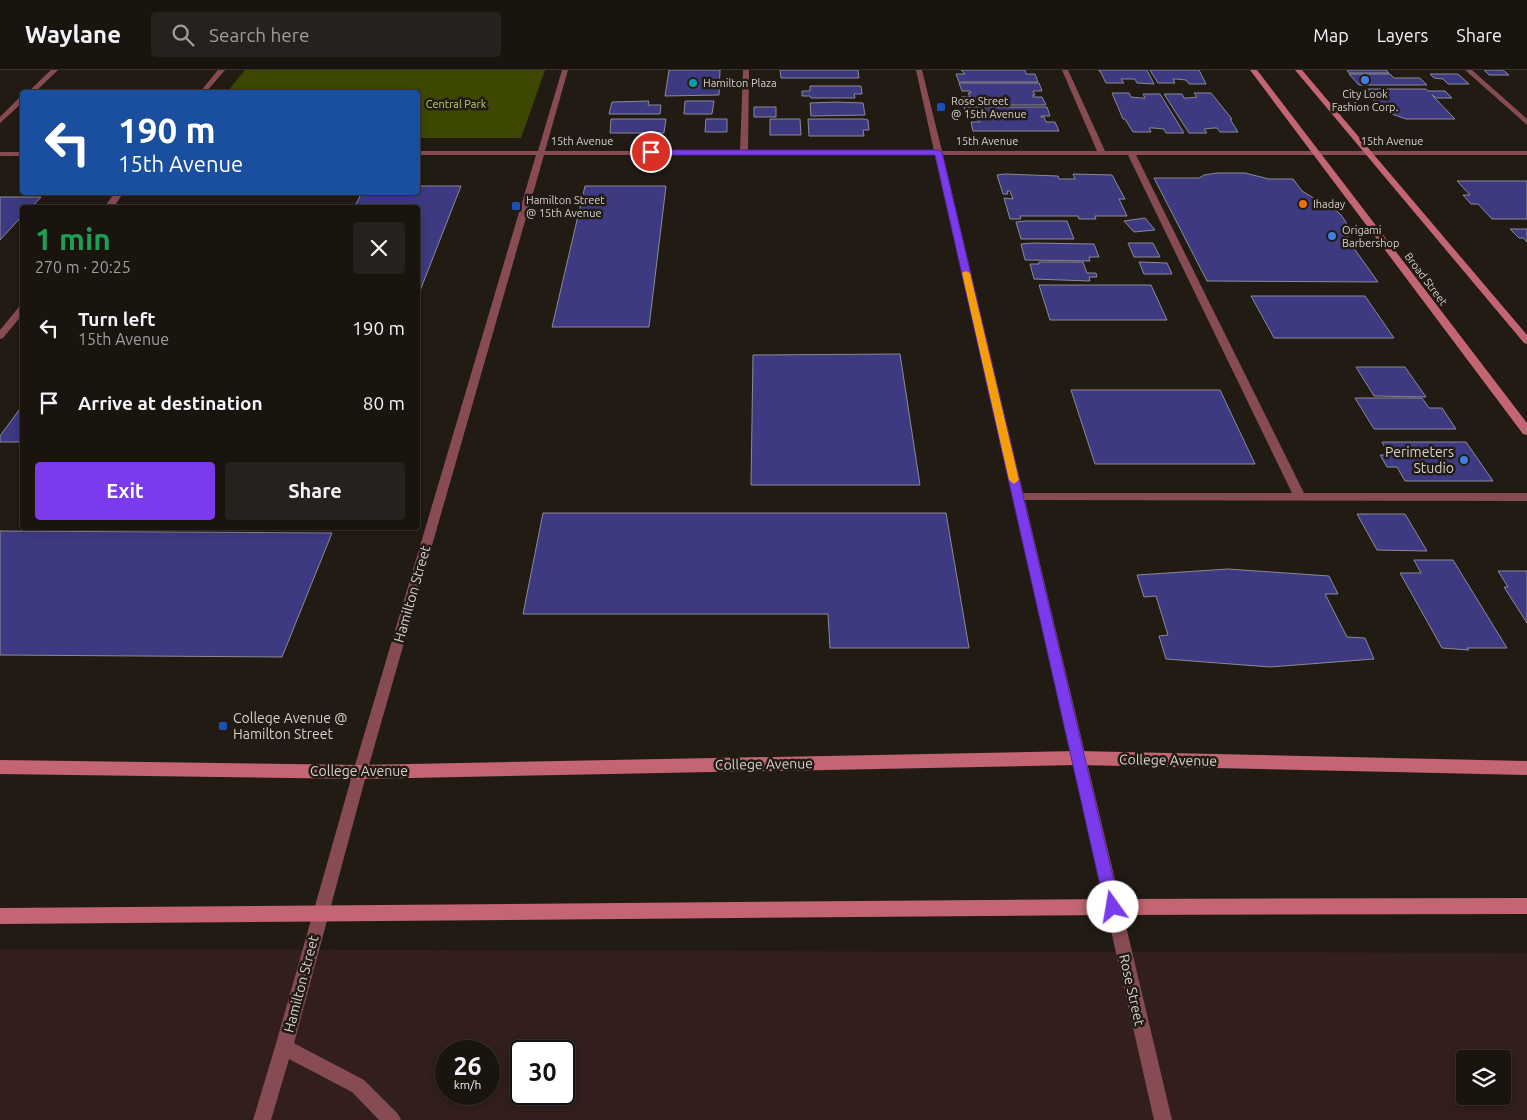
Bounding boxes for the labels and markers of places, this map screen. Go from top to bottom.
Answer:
marker: City Look Fashion Corp. [1359,74,1371,86]
marker: Hamilton Plaza [687,77,699,89]
place label: Hamilton Plaza [703,77,777,89]
place label: City Look Fashion Corp. [1332,88,1398,113]
place label: Rose Street @ 15th Avenue [951,95,1027,120]
marker: Rose Street @ 15th Avenue [935,101,947,113]
pin [630,131,672,173]
place label: Hamilton Street @ 15th Avenue [526,194,605,219]
marker: Ihaday [1297,198,1309,210]
place label: Ihaday [1313,198,1346,210]
marker: Hamilton Street @ 15th Avenue [510,200,522,212]
place label: Origami Barbershop [1342,224,1399,249]
marker: Origami Barbershop [1326,230,1338,242]
place label: Perimeters Studio [1385,444,1454,476]
marker: Perimeters Studio [1458,454,1470,466]
place label: College Avenue @ Hamilton Street [233,710,347,742]
marker: College Avenue @ Hamilton Street [217,720,229,732]

